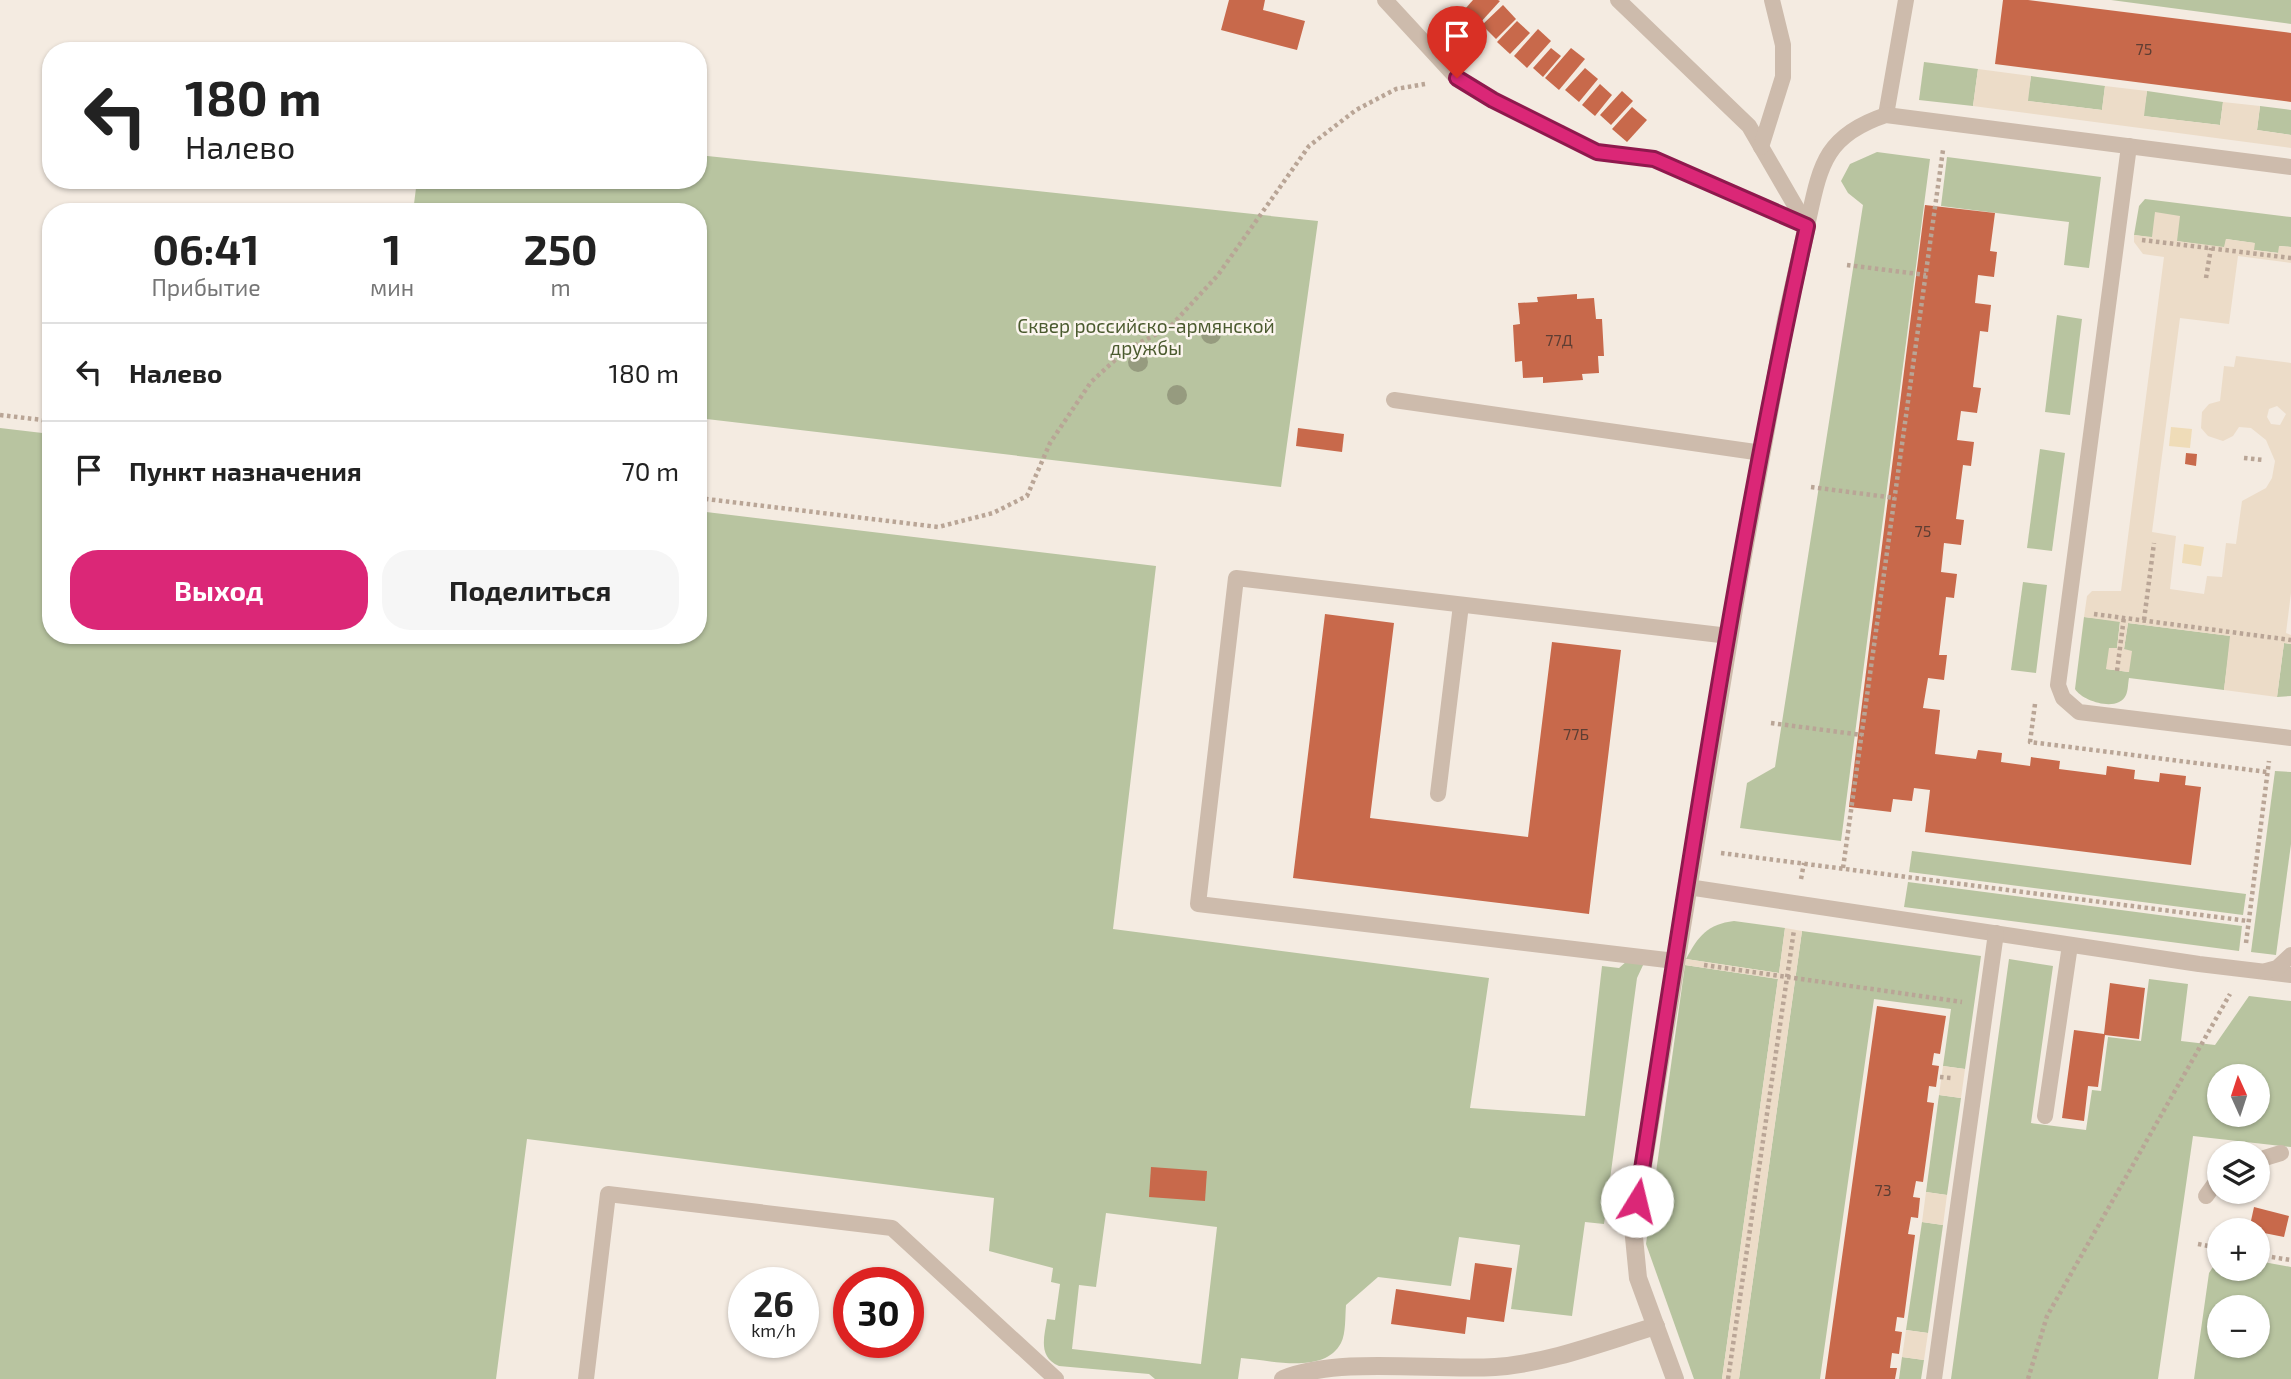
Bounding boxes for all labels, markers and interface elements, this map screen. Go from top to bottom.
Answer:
pin [1427,6,1487,78]
icon: arrive [1438,17,1476,55]
house number: 75 [2136,39,2152,58]
text: 180 m [185,67,321,126]
icon: left [70,70,161,161]
text: Налево [185,127,295,165]
text: 06:41 [153,223,260,273]
text: 1 [383,223,401,273]
text: 250 [524,223,598,273]
text: Прибытие [151,273,261,301]
text: мин [370,273,414,301]
text: m [550,273,571,301]
park label: Сквер российско-армянской дружбы [1017,314,1275,360]
house number: 77Д [1545,330,1573,349]
icon: left [70,353,108,391]
text: Налево [129,357,222,388]
text: 180 m [609,357,679,388]
icon: arrive [70,451,108,489]
text: Пункт назначения [129,455,362,486]
text: 70 m [621,455,679,486]
house number: 75 [1915,521,1931,540]
button: Выход [70,550,368,630]
button: Поделиться [382,550,679,630]
house number: 77Б [1563,724,1589,743]
north arrow [2207,1064,2270,1127]
map controls [2207,1064,2270,1358]
button: layers [2207,1141,2270,1204]
position arrow [1600,1164,1674,1238]
house number: 73 [1874,1180,1892,1199]
button: + [2207,1218,2270,1281]
speed limit sign: 30 [833,1267,924,1358]
text: 26 [753,1282,794,1324]
button: − [2207,1295,2270,1358]
text: km/h [751,1319,796,1341]

